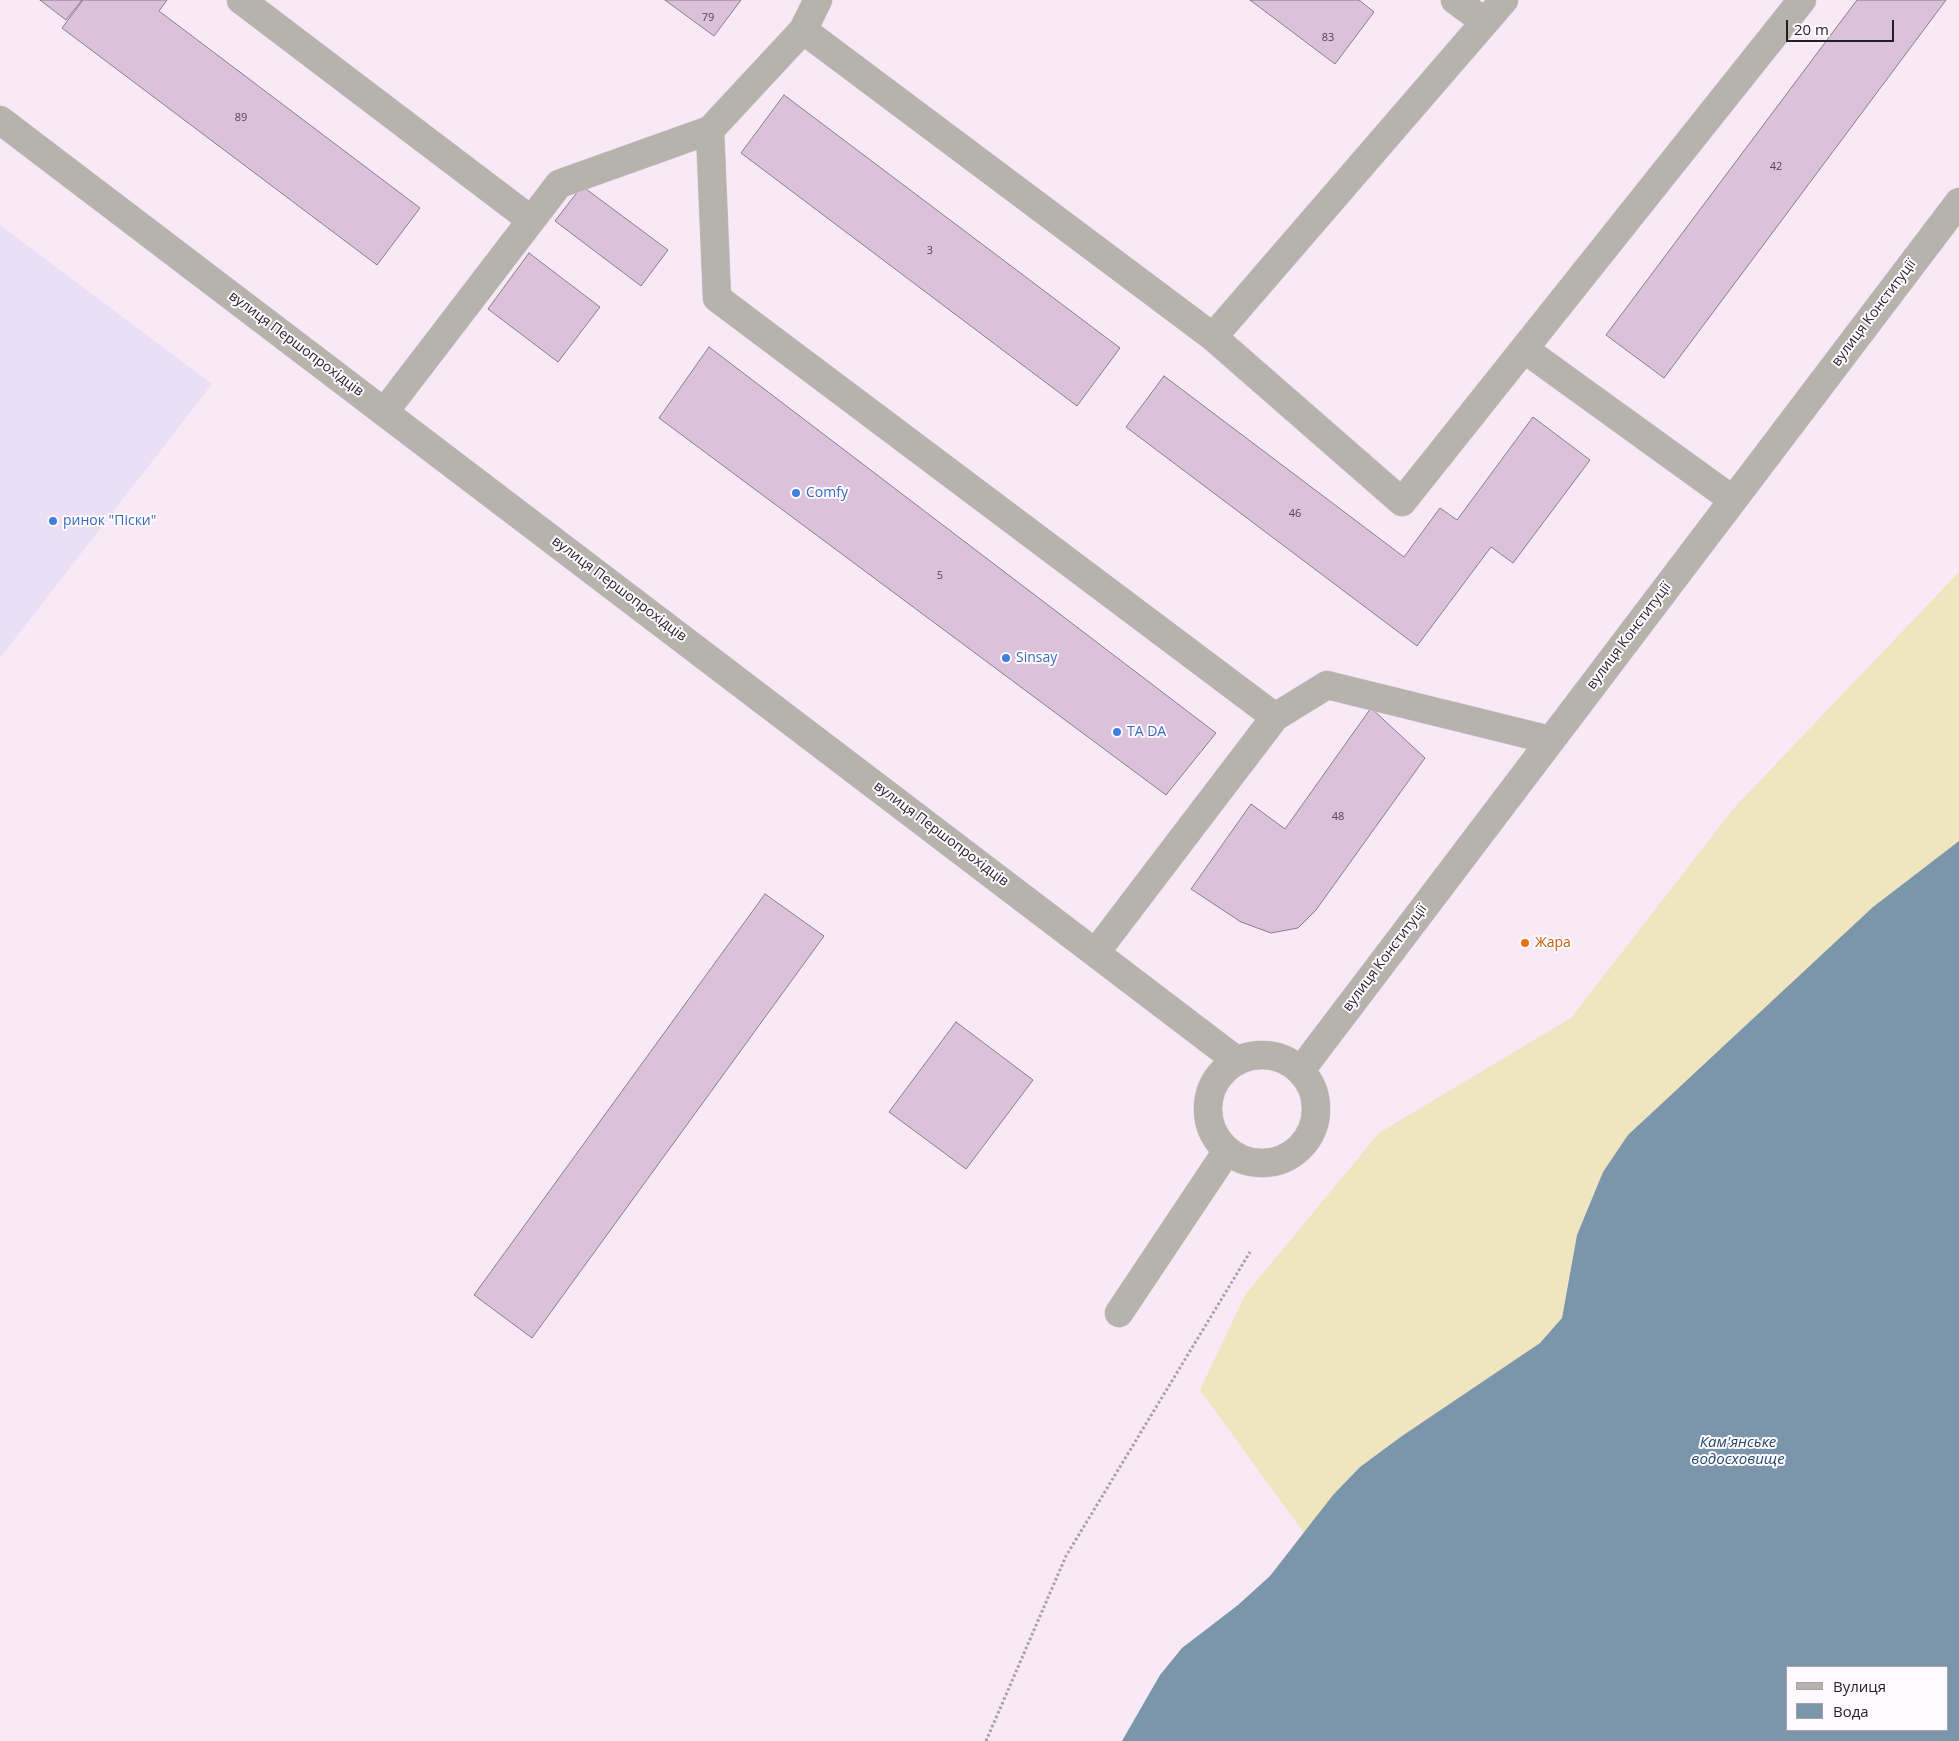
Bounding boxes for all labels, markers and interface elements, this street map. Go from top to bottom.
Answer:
scale bar [1789,10,1896,42]
house number: 79 [702,11,714,25]
text: 20 m [1794,19,1829,39]
house number: 83 [1322,31,1334,45]
house number: 89 [235,111,247,125]
house number: 42 [1770,160,1782,174]
house number: 3 [927,244,933,258]
street label: вулиця Конституції [1828,256,1920,370]
street label: вулиця Першопрохідців [225,288,367,400]
place label: Comfy [806,485,848,501]
marker: Comfy [790,487,802,499]
house number: 46 [1289,507,1301,521]
place label: ринок "Піски" [63,513,156,529]
marker: ринок "Піски" [47,515,59,527]
street label: вулиця Першопрохідців [548,533,690,645]
house number: 5 [937,569,943,583]
street label: вулиця Конституції [1583,579,1675,693]
place label: Sinsay [1016,650,1057,666]
marker: Sinsay [1000,652,1012,664]
place label: TA DA [1127,724,1166,740]
marker: TA DA [1111,726,1123,738]
street label: вулиця Першопрохідців [870,778,1012,890]
house number: 48 [1332,810,1344,824]
street label: вулиця Конституції [1339,901,1431,1015]
place label: Жара [1535,935,1571,951]
marker: Жара [1519,937,1531,949]
water label: Кам'янське водосховище [1691,1434,1785,1469]
legend [1786,1666,1949,1731]
text: Вулиця [1833,1676,1886,1696]
text: Вода [1833,1701,1869,1721]

